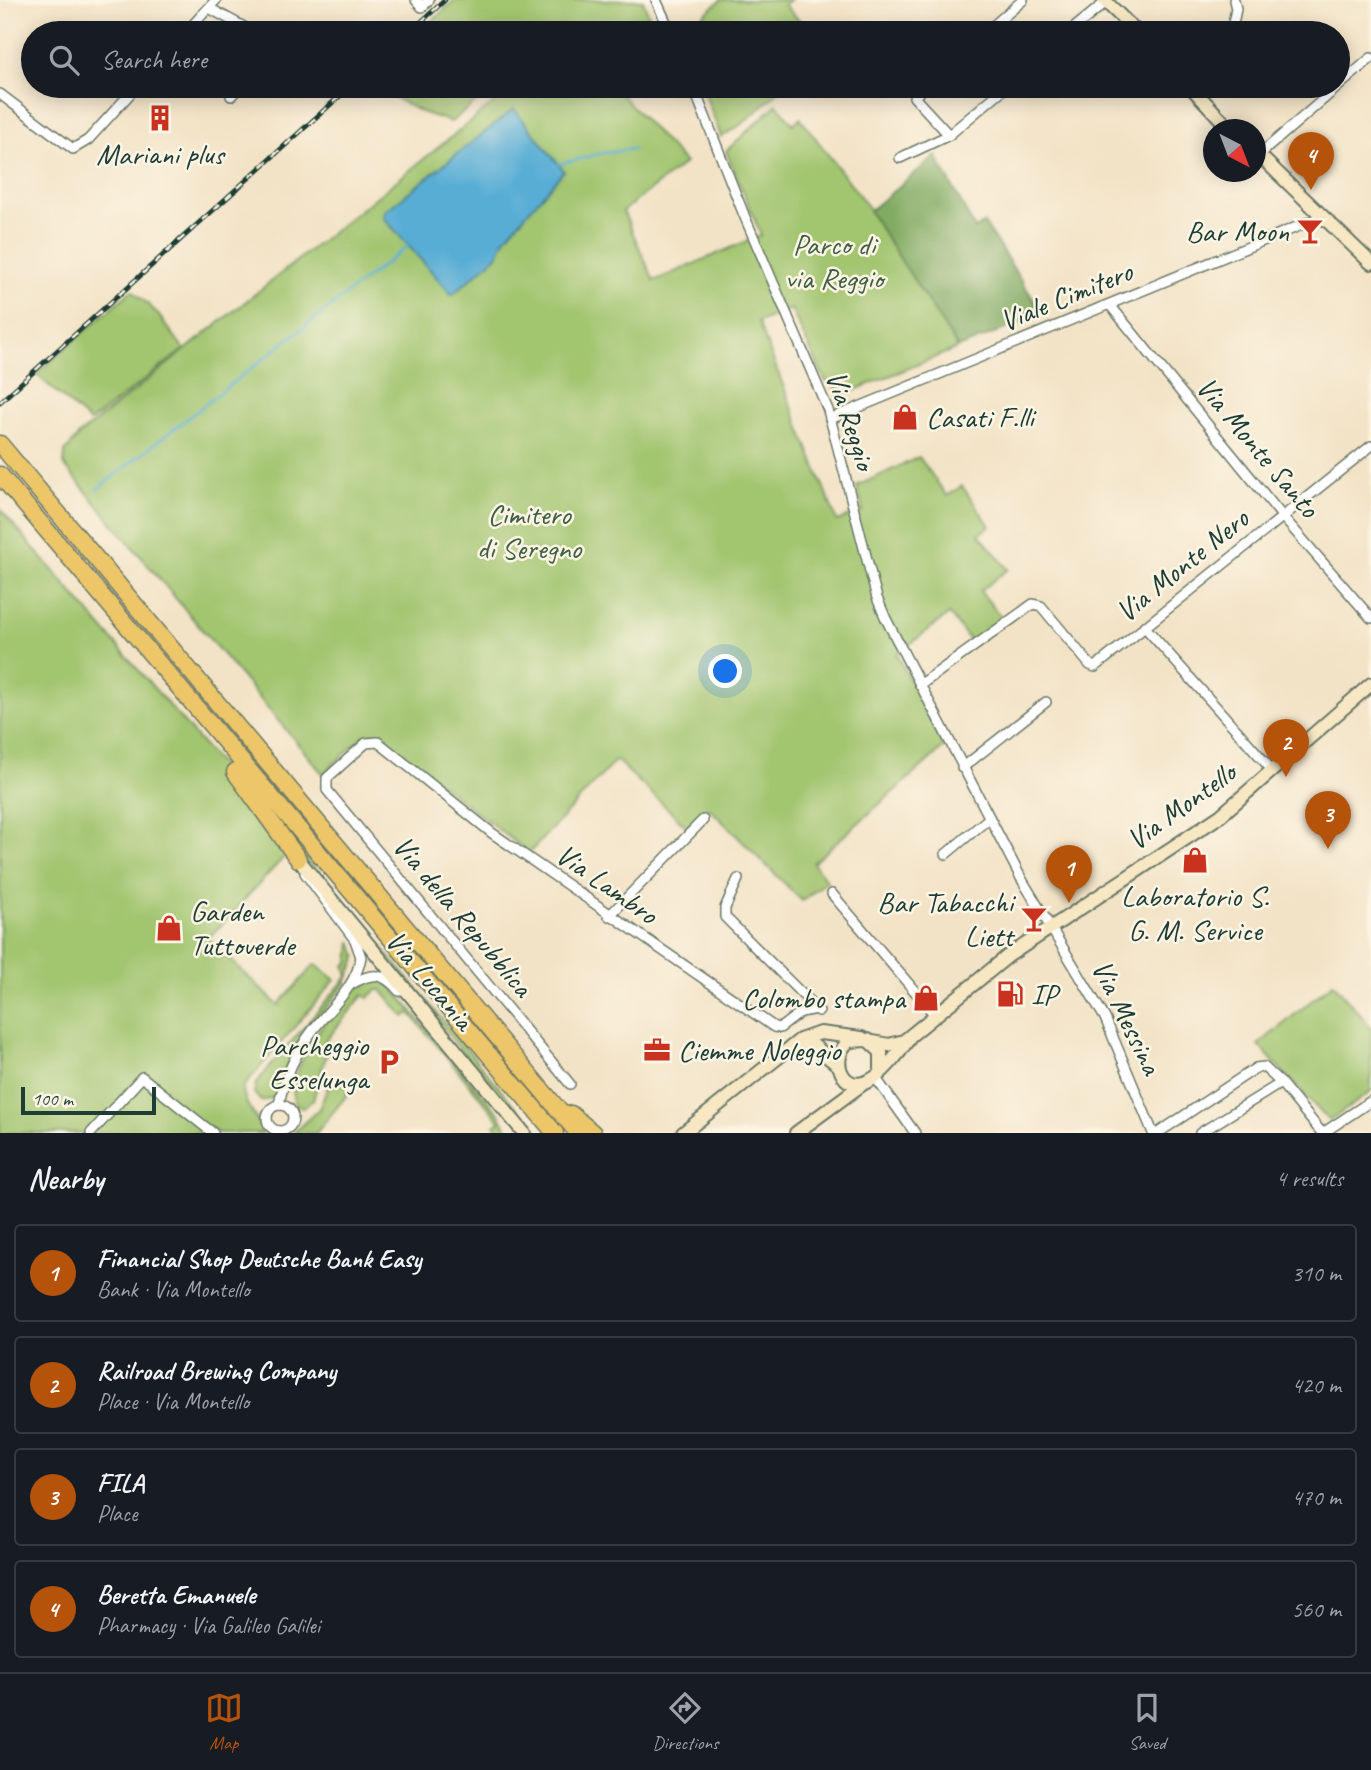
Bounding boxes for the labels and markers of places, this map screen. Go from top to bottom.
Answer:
building icon: Mariani plus [145,103,175,133]
pin: 4 [1288,132,1334,190]
place label: Mariani plus [96,135,227,173]
place label: Bar Moon [1186,212,1289,250]
bar icon: Bar Moon [1295,216,1325,246]
place label: Casati F.lli [926,398,1037,436]
shop icon: Casati F.lli [890,402,920,432]
pin: 2 [1263,719,1309,777]
pin: 3 [1305,791,1351,849]
pin: 1 [1046,845,1092,903]
shop icon: Laboratorio S. G. M. Service [1180,845,1210,875]
place label: Laboratorio S. G. M. Service [1121,877,1269,949]
place label: Bar Tabacchi Liett [877,883,1016,955]
place label: Garden Tuttoverde [190,892,297,964]
bar icon: Bar Tabacchi Liett [1019,904,1049,934]
shop icon: Garden Tuttoverde [154,913,184,943]
place label: IP [1031,975,1061,1013]
place label: Colombo stampa [742,979,907,1017]
fuel station icon: IP [995,979,1025,1009]
shop icon: Colombo stampa [911,983,941,1013]
place label: Parcheggio Esselunga [260,1026,371,1098]
place label: Ciemme Noleggio [678,1031,842,1069]
office icon: Ciemme Noleggio [642,1035,672,1065]
parking icon: Parcheggio Esselunga [374,1047,404,1077]

